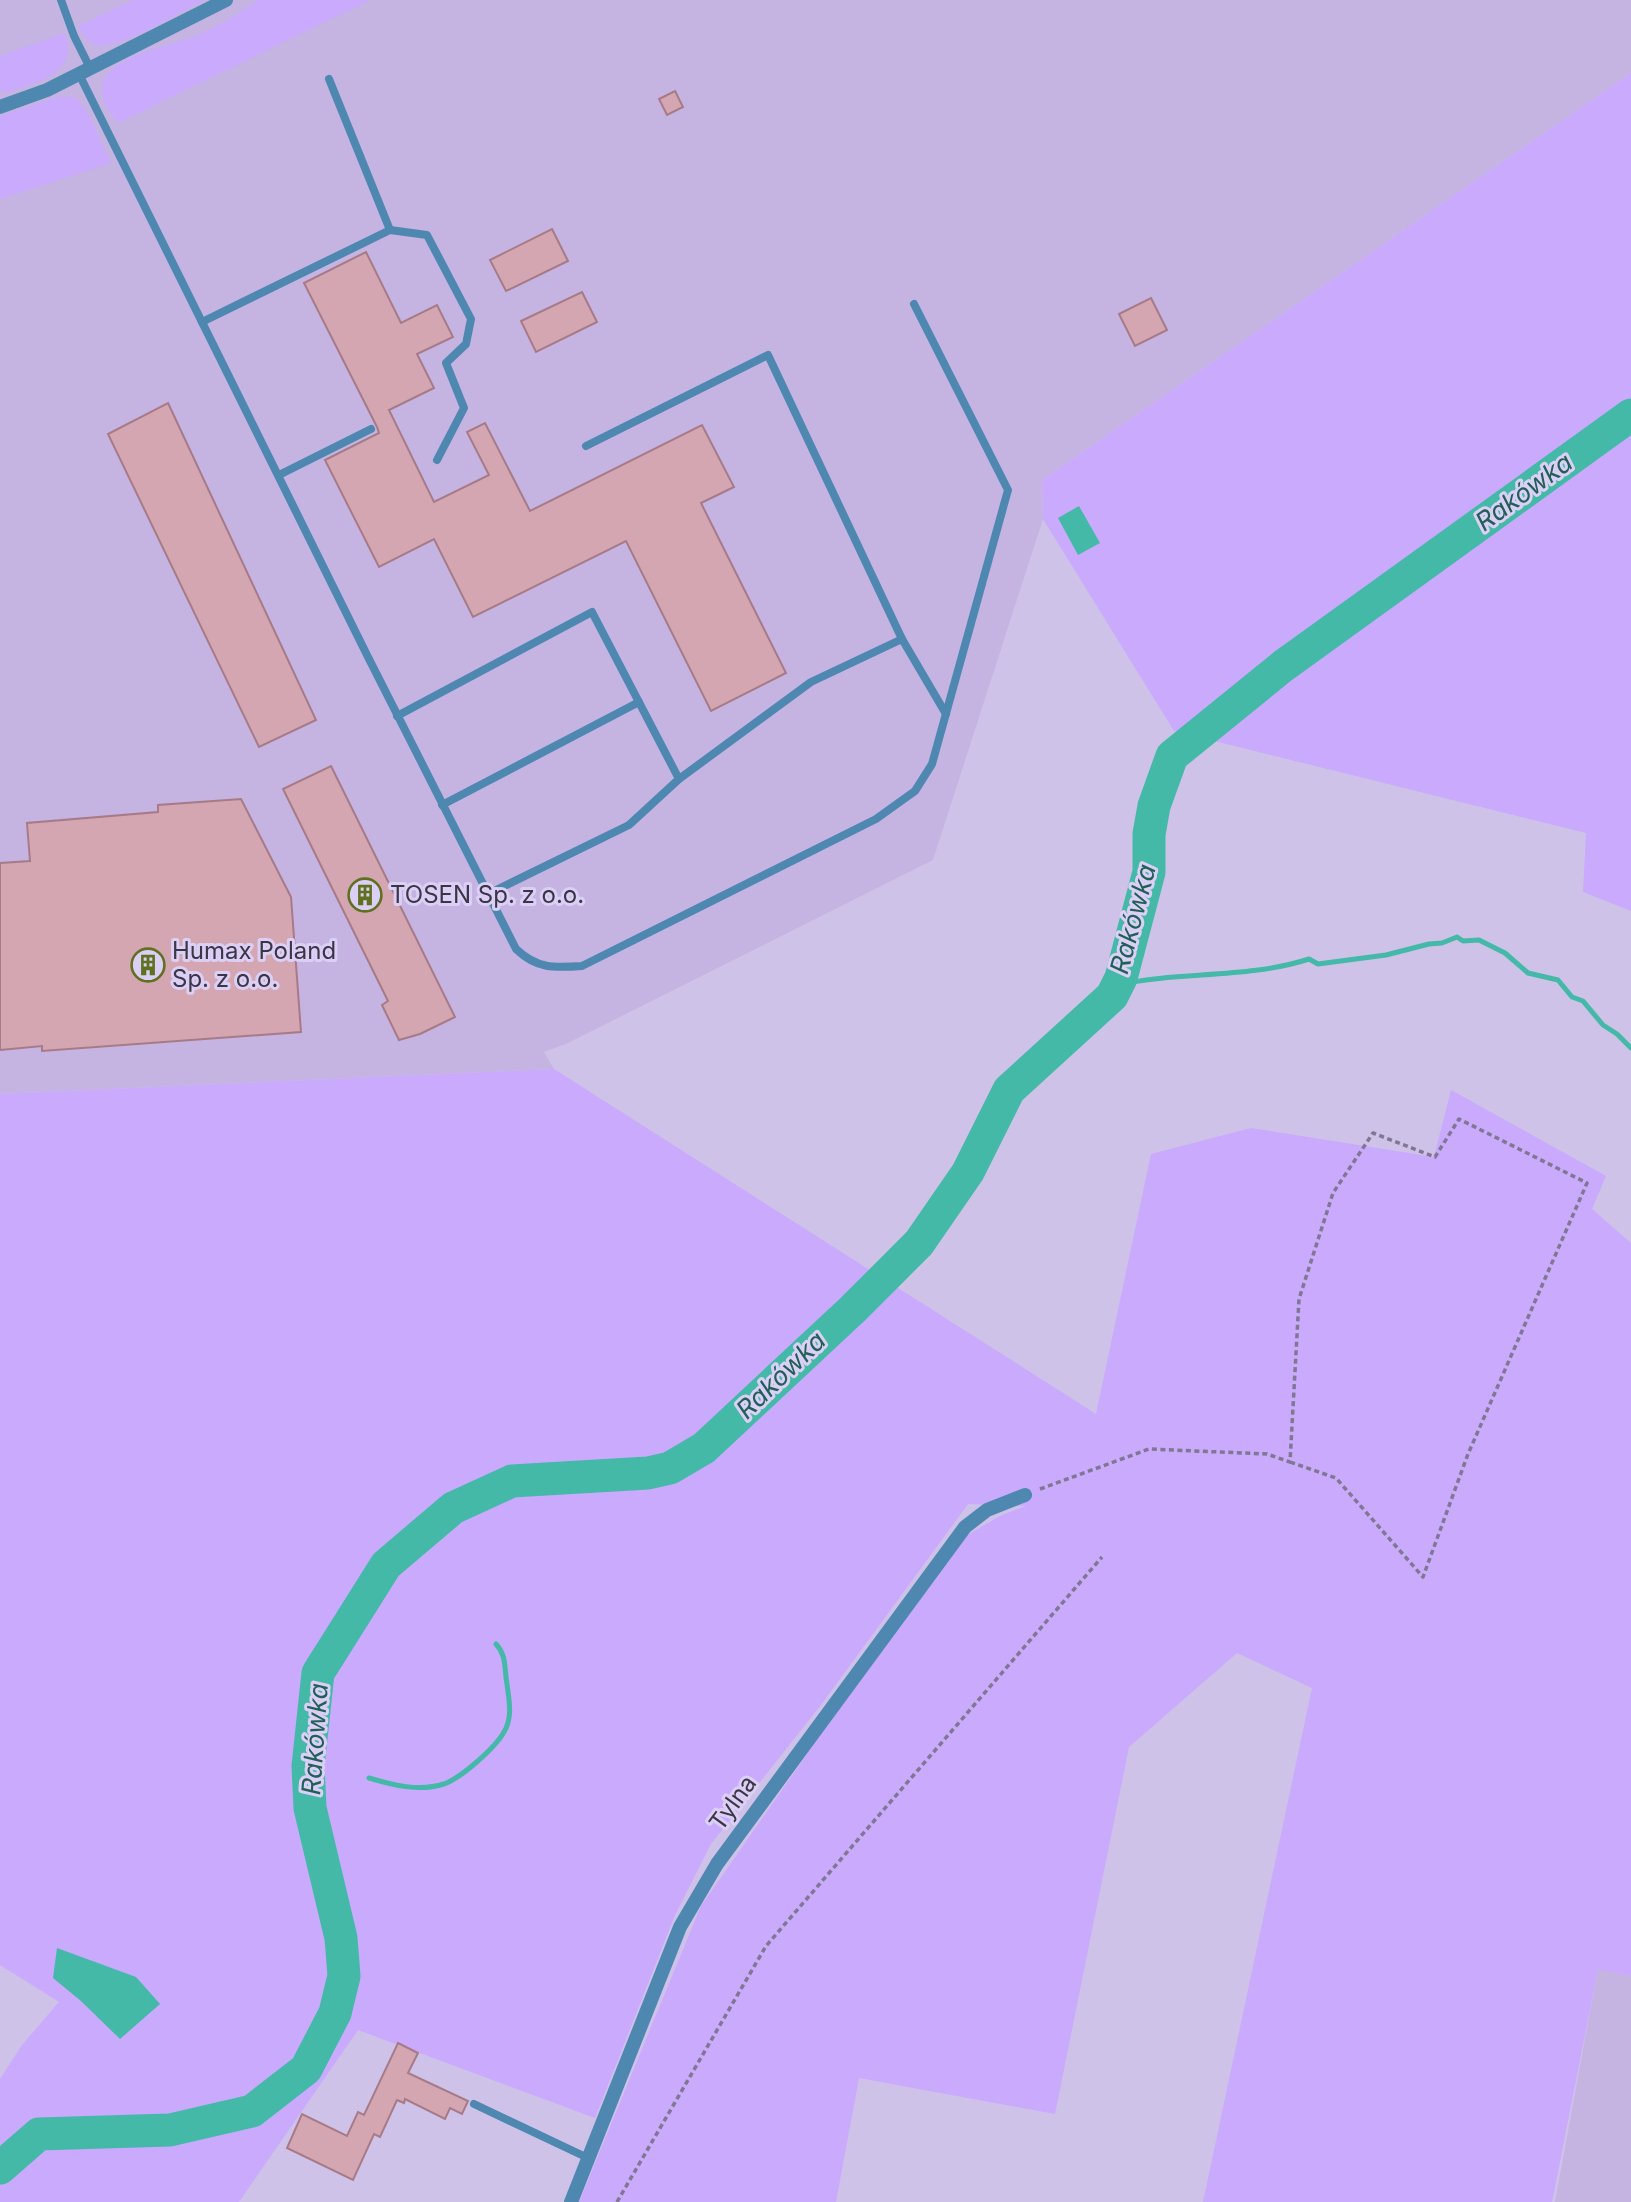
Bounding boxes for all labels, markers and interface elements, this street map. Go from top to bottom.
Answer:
water label: Rakówka [1469,446,1578,537]
water label: Rakówka [1103,861,1162,977]
building icon: TOSEN Sp. z o.o. [346,876,384,914]
place label: TOSEN Sp. z o.o. [390,880,584,909]
place label: Humax Poland Sp. z o.o. [172,936,336,993]
building icon: Humax Poland Sp. z o.o. [129,946,167,984]
water label: Rakówka [730,1325,832,1425]
water label: Rakówka [295,1682,334,1796]
street label: Tylna [703,1769,762,1836]

